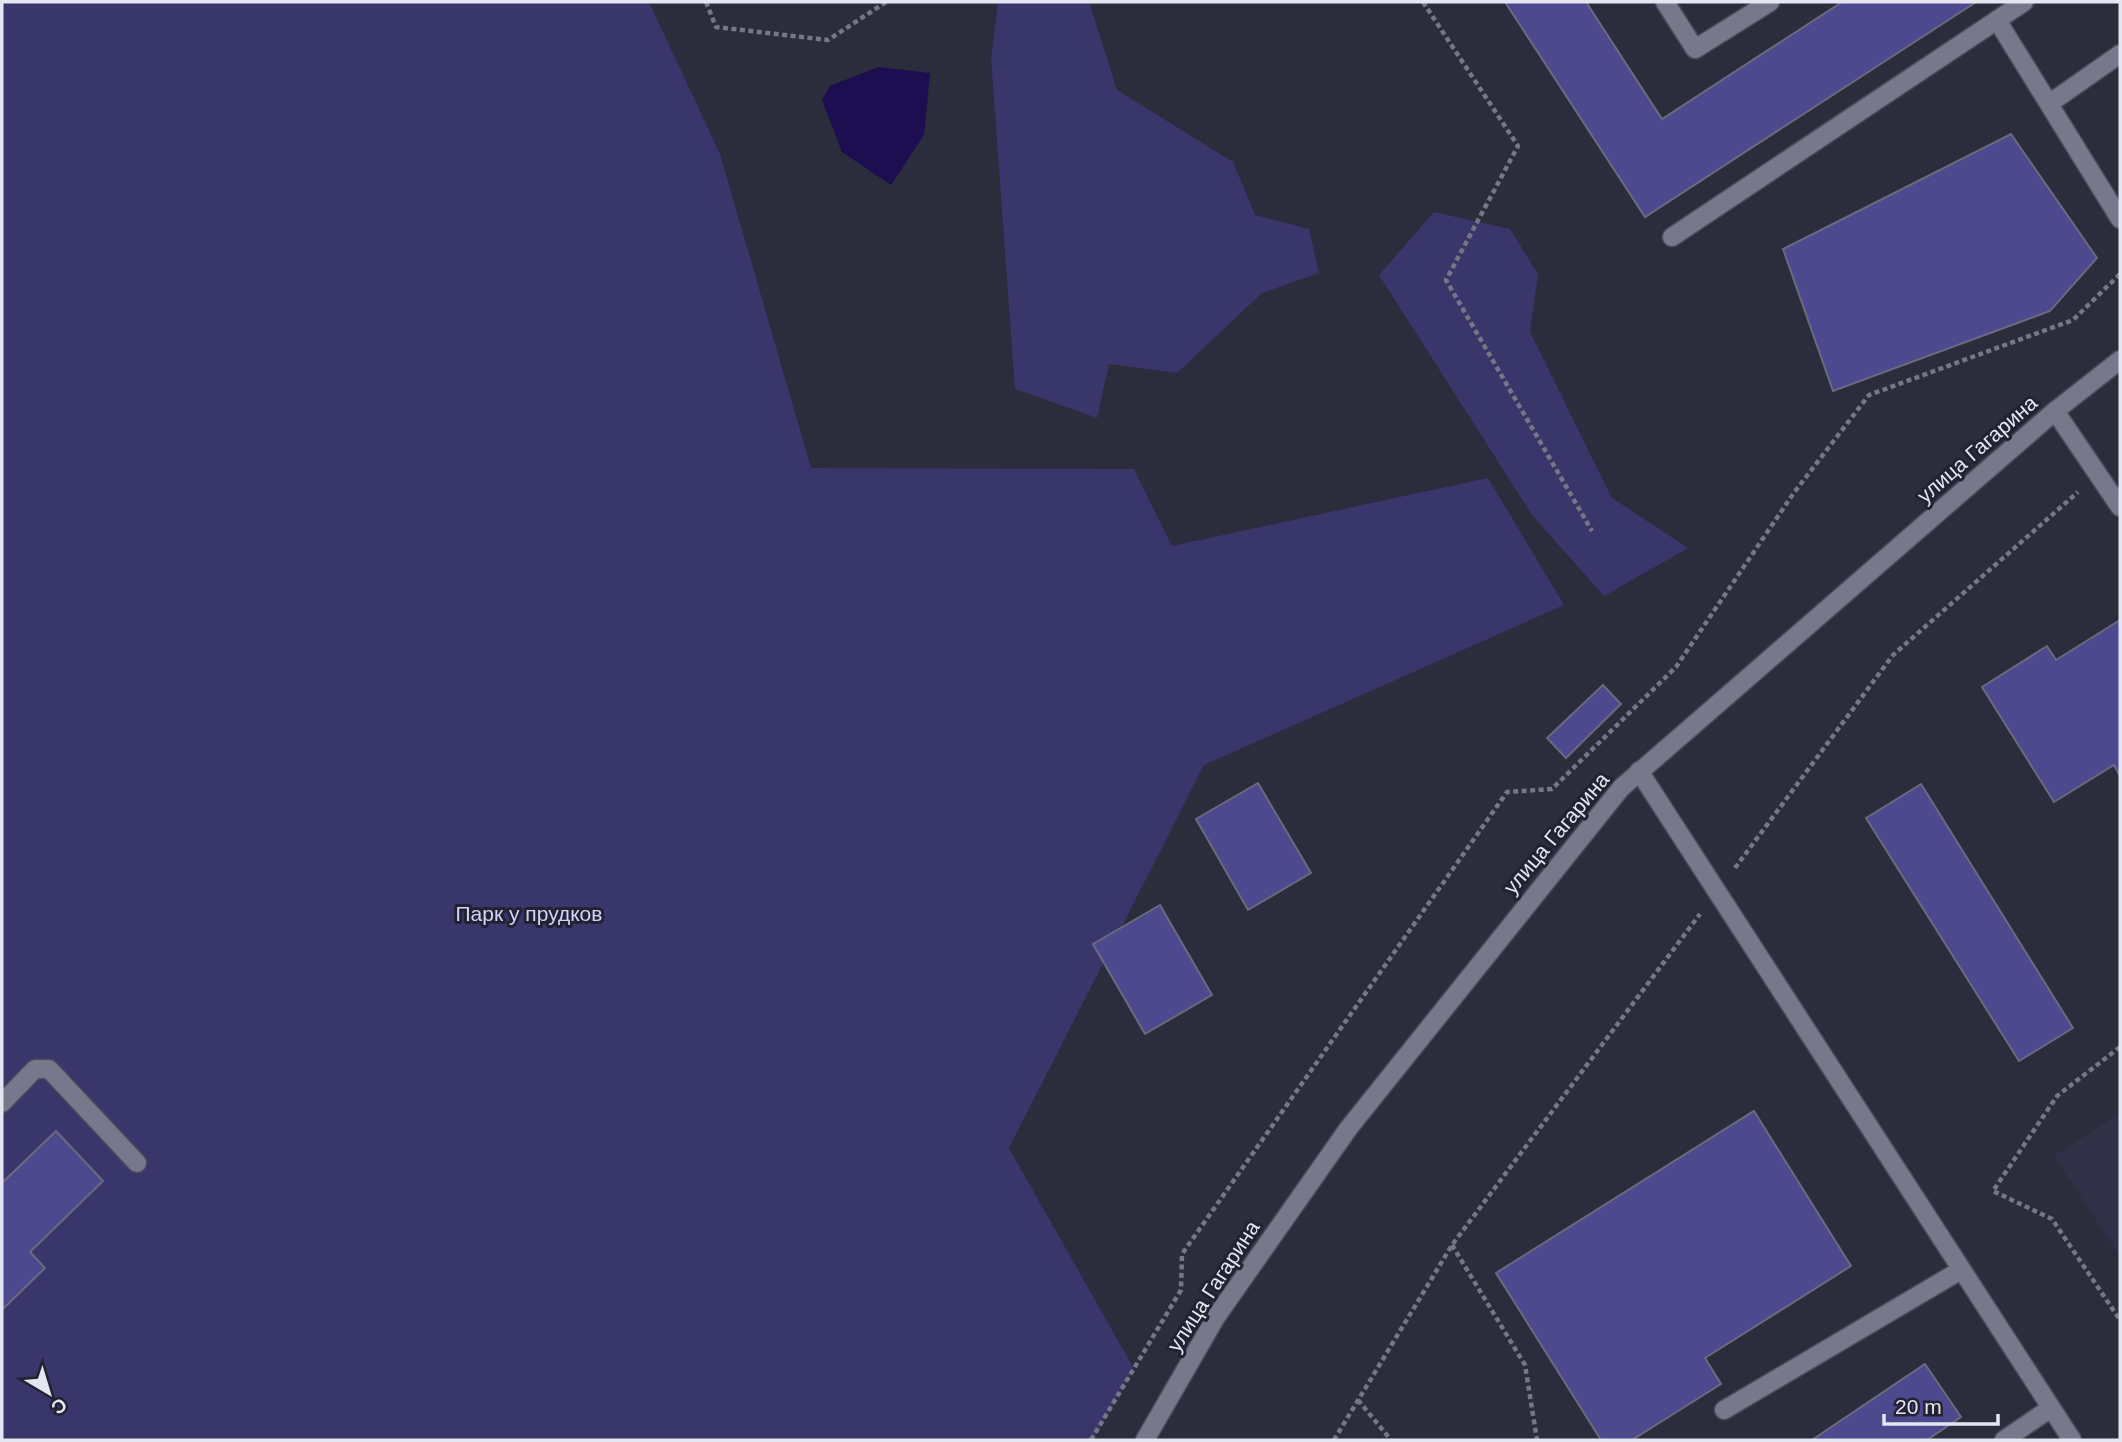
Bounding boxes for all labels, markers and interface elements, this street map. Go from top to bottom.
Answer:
street label: улица Гагарина [1912,391,2042,507]
street label: улица Гагарина [1499,768,1614,898]
park label: Парк у прудков [456,902,602,925]
street label: улица Гагарина [1162,1216,1264,1356]
north arrow [14,1358,84,1428]
scale bar [1884,1382,1998,1426]
text: С [47,1394,71,1419]
text: 20 m [1895,1395,1942,1418]

